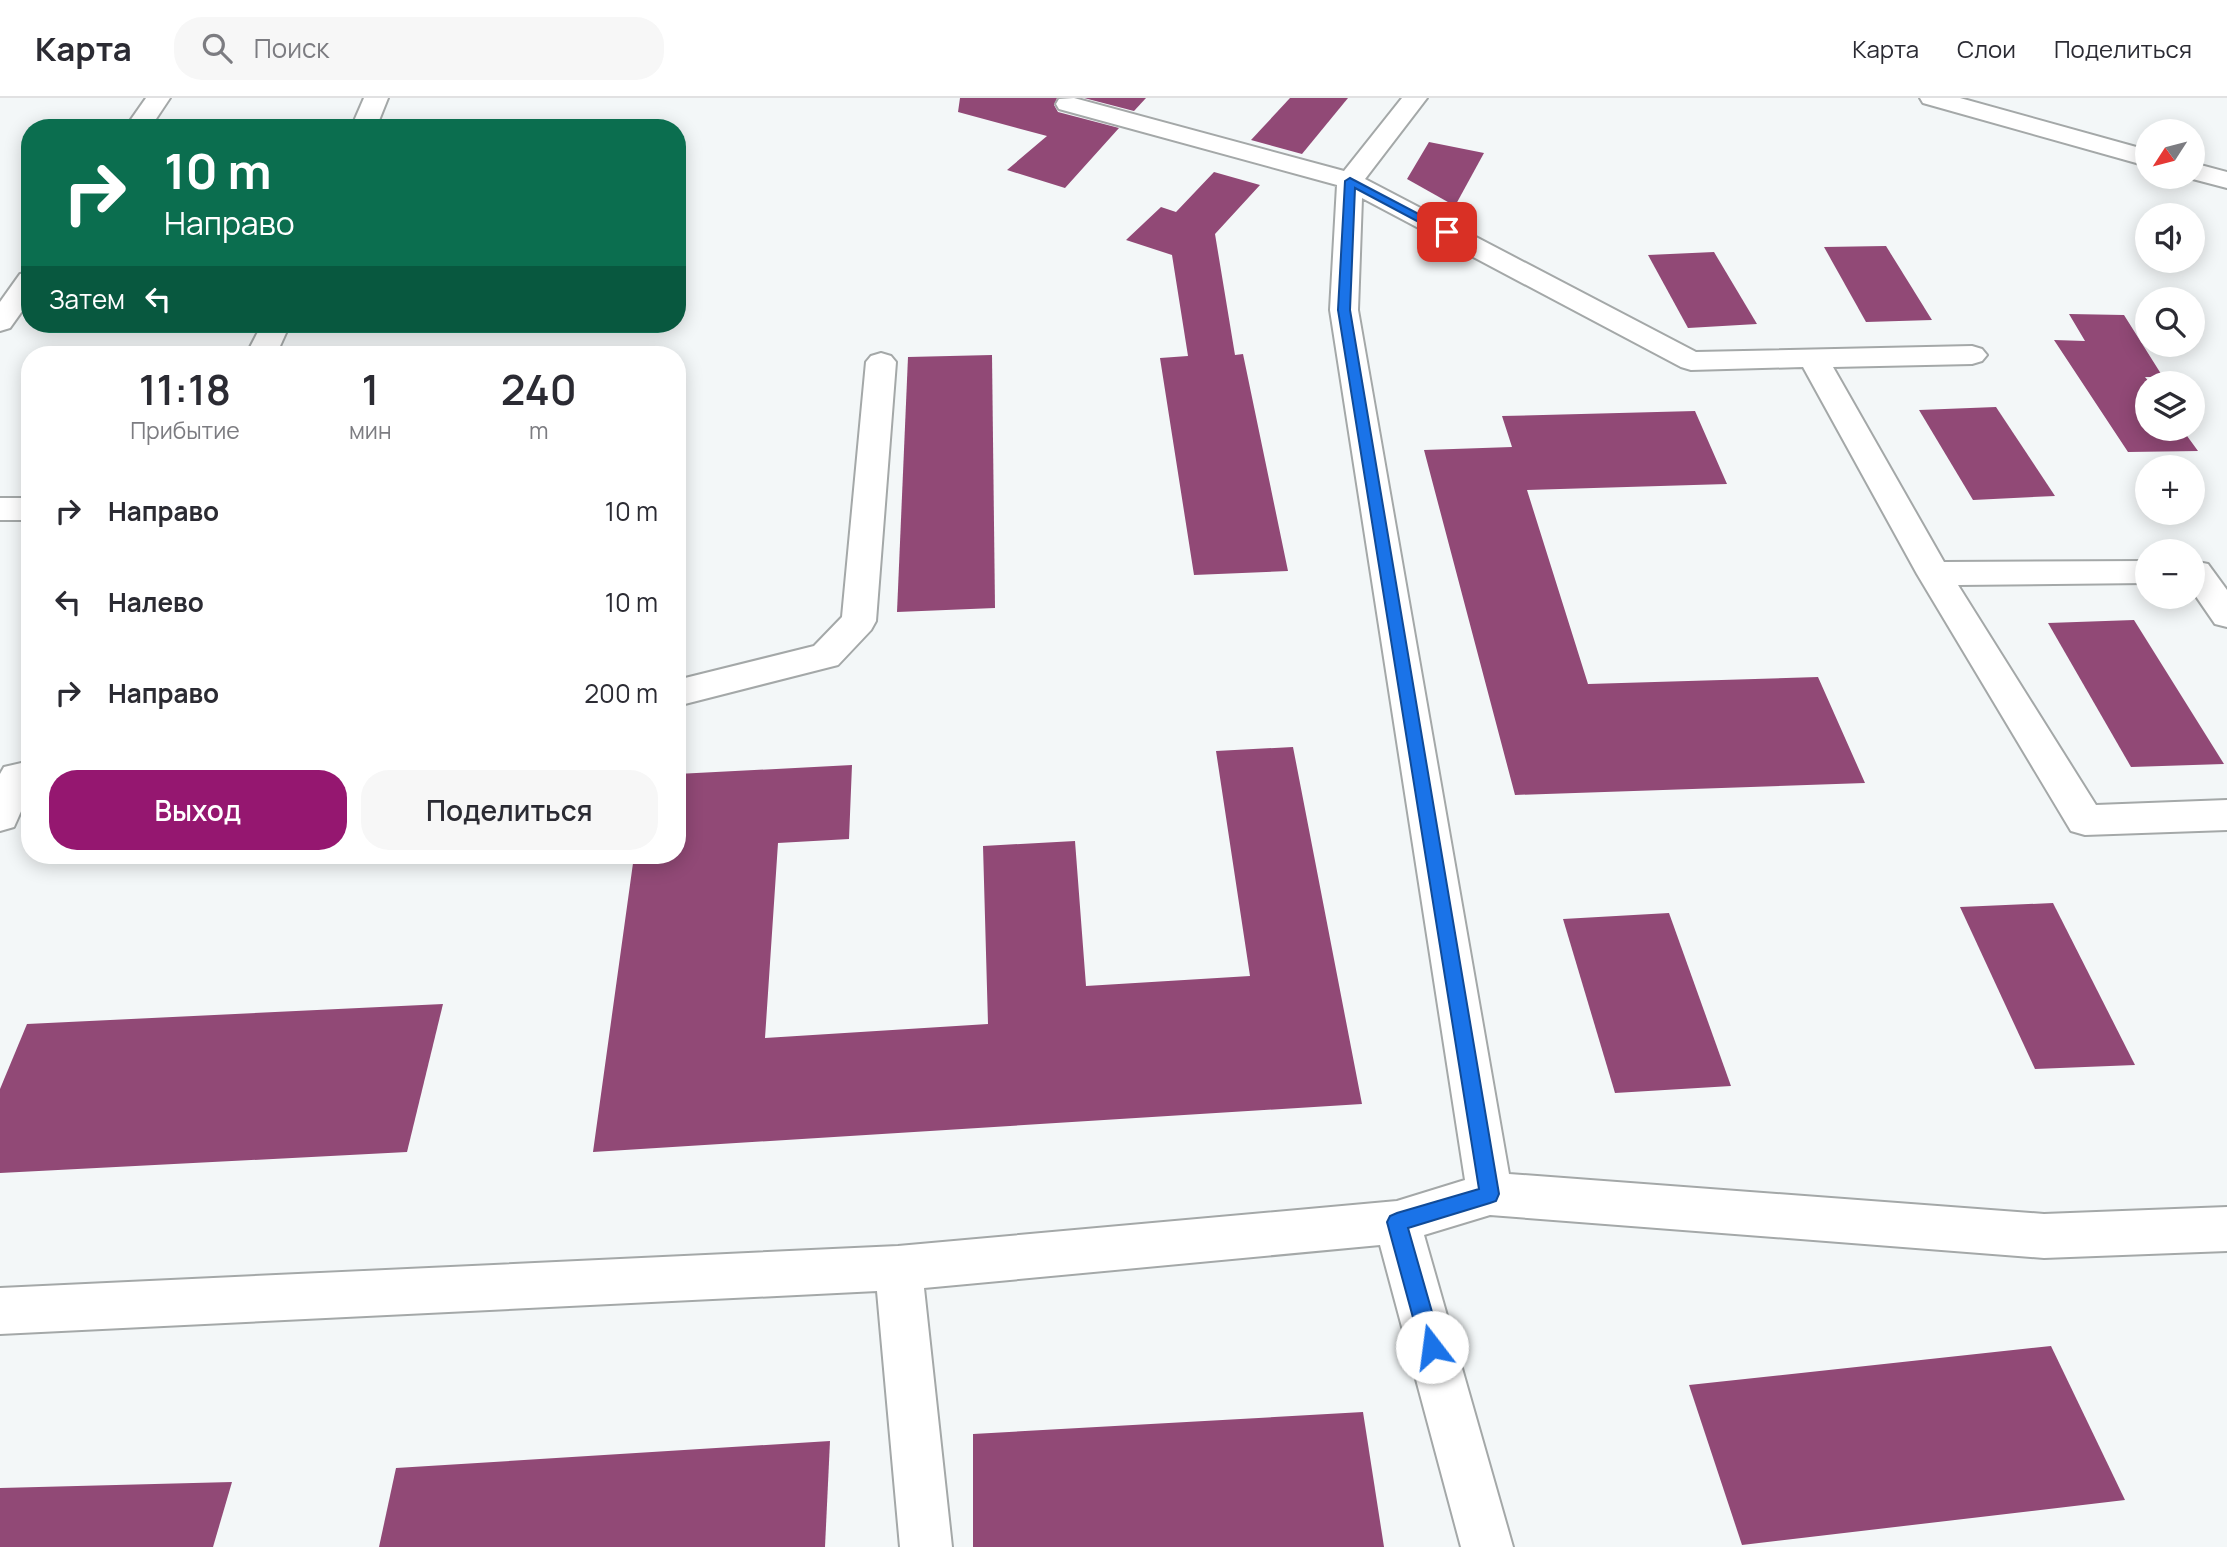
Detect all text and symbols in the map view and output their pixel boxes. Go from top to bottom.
search box [174,17,664,80]
text: Карта [35,26,132,71]
icon: search [198,29,236,67]
text: Поиск [254,30,329,66]
text: Карта [1852,32,1919,65]
text: Слои [1957,32,2016,65]
text: Поделиться [2054,32,2192,65]
north arrow [2135,119,2205,189]
map controls [2135,119,2205,609]
text: 10 m [164,137,272,204]
icon: right [49,147,140,238]
text: Направо [164,201,295,245]
pin [1417,202,1477,262]
button: sound [2135,203,2205,273]
icon: arrive [1428,213,1466,251]
icon: left [139,280,177,318]
text: Затем [49,281,125,317]
button: search [2135,287,2205,357]
text: 11:18 [139,360,231,418]
text: 1 [361,360,379,418]
text: 240 [501,360,577,418]
button: layers [2135,371,2205,441]
text: Прибытие [130,414,240,446]
text: мин [349,414,392,446]
text: m [529,414,549,446]
button: + [2135,455,2205,525]
icon: right [49,492,87,530]
text: Направо [108,493,219,529]
text: 10 m [605,493,658,529]
button: − [2135,539,2205,609]
icon: left [49,583,87,621]
text: Налево [108,584,204,620]
text: 10 m [605,584,658,620]
icon: right [49,674,87,712]
text: Направо [108,675,219,711]
text: 200 m [584,675,658,711]
button: Выход [49,770,347,850]
button: Поделиться [361,770,658,850]
position arrow [1395,1310,1469,1384]

